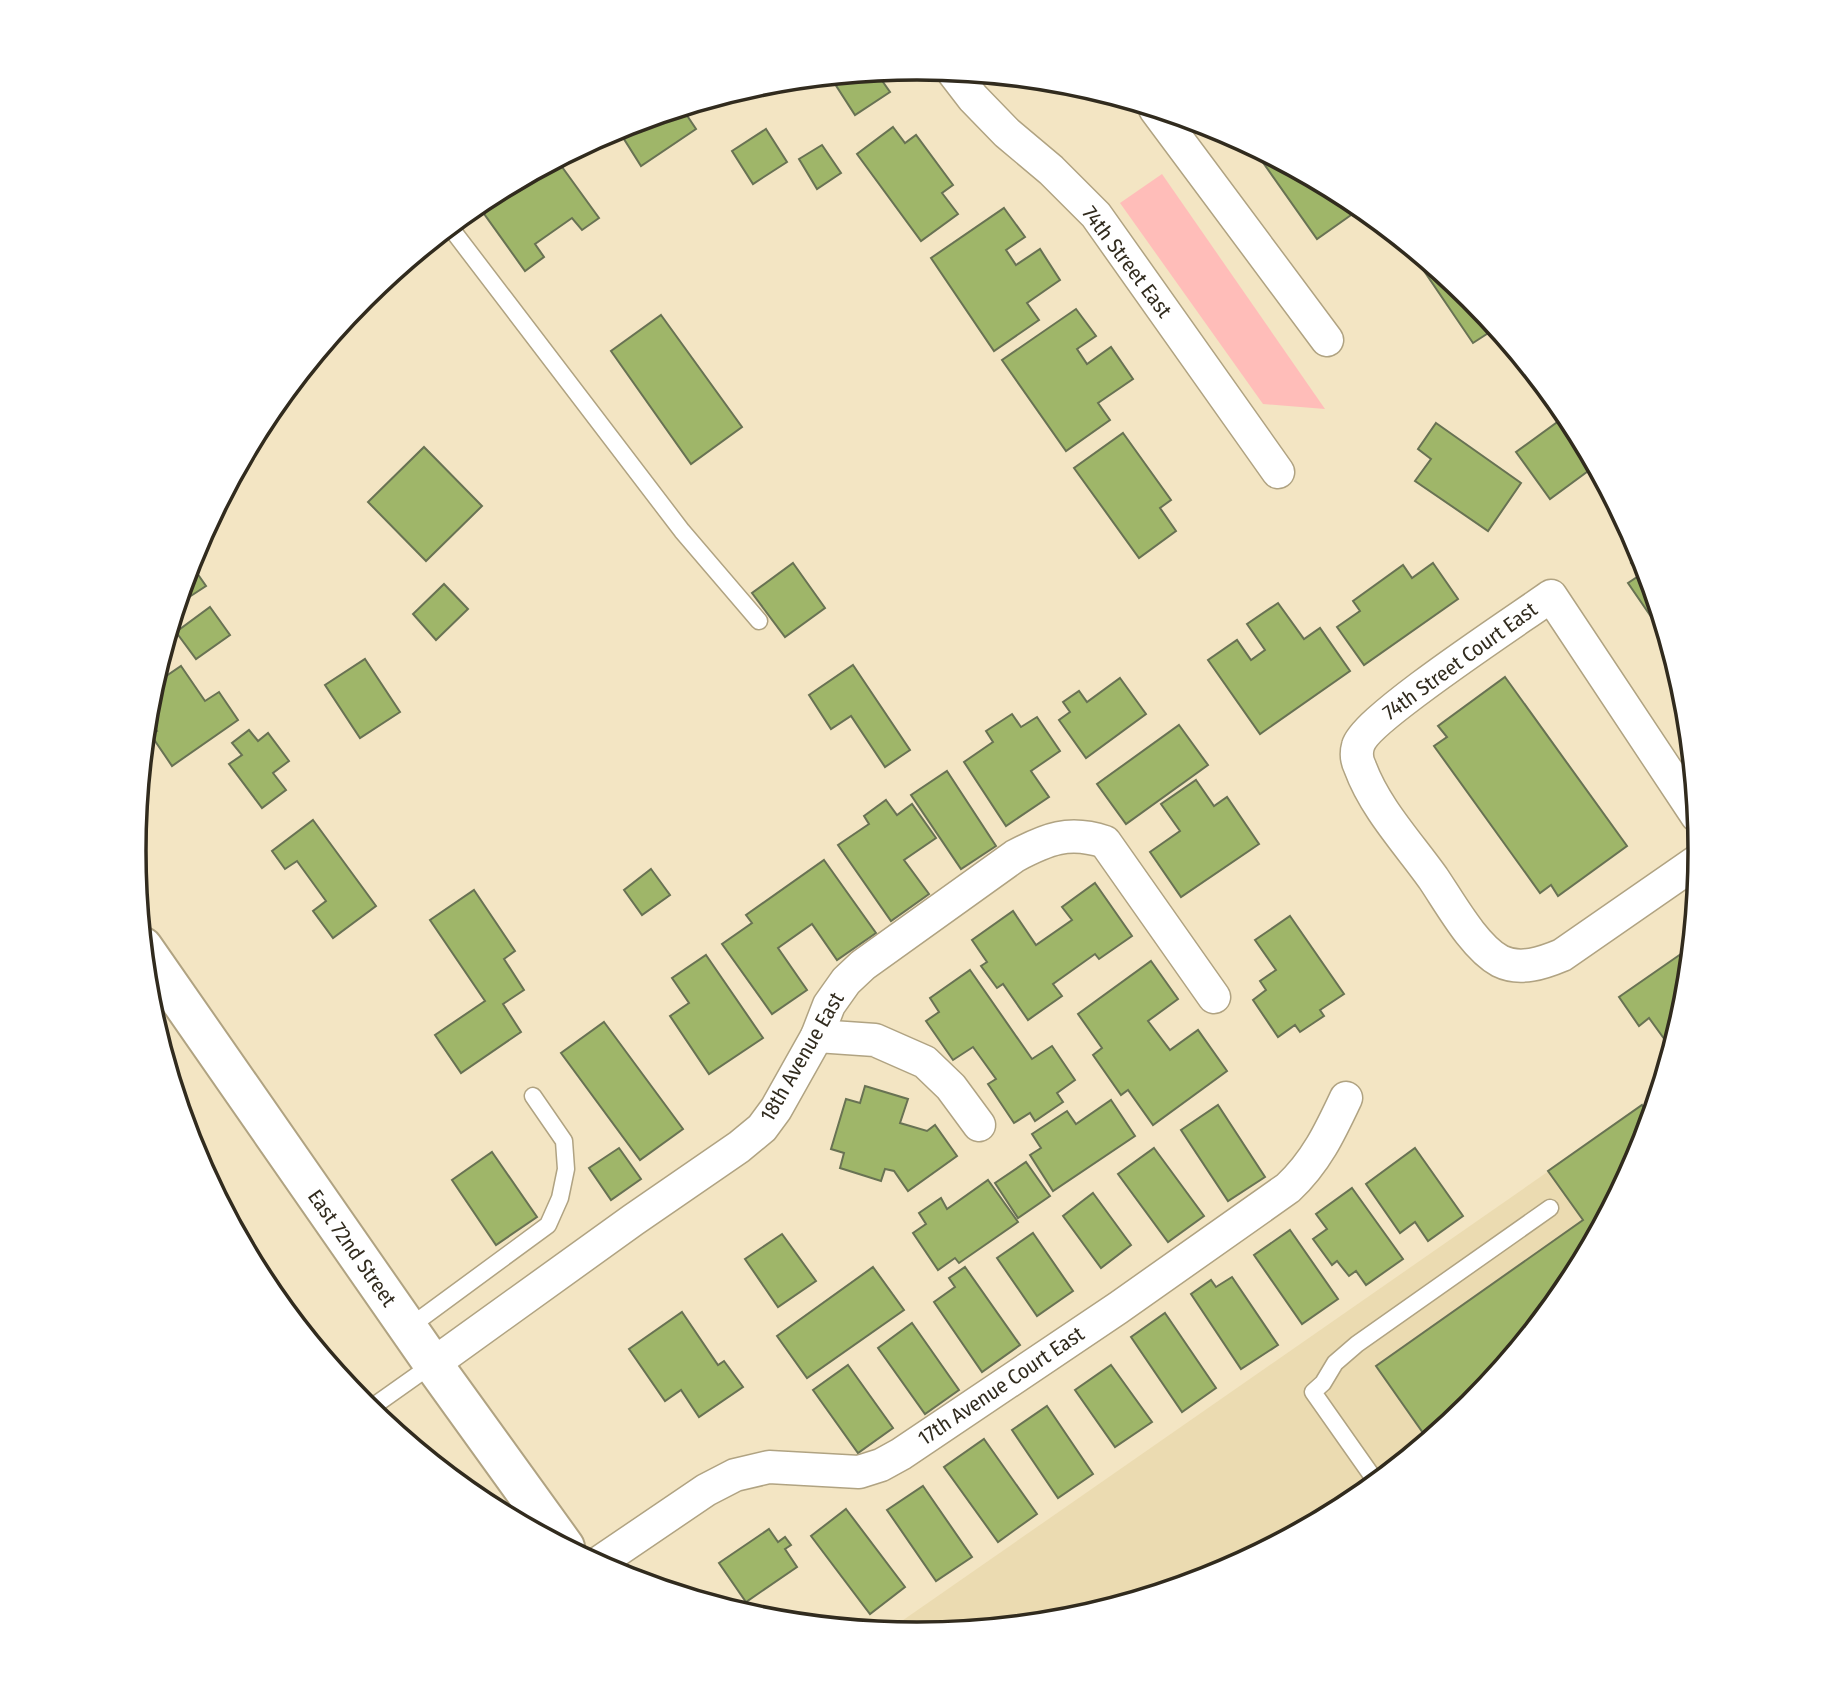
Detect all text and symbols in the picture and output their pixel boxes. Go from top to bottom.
street label: 74th Street East [1077,201,1177,323]
street label: 74th Street Court East [1378,596,1542,726]
street label: 18th Avenue East [754,988,850,1126]
street label: East 72nd Street [302,1184,402,1312]
street label: 17th Avenue Court East [913,1321,1089,1451]

